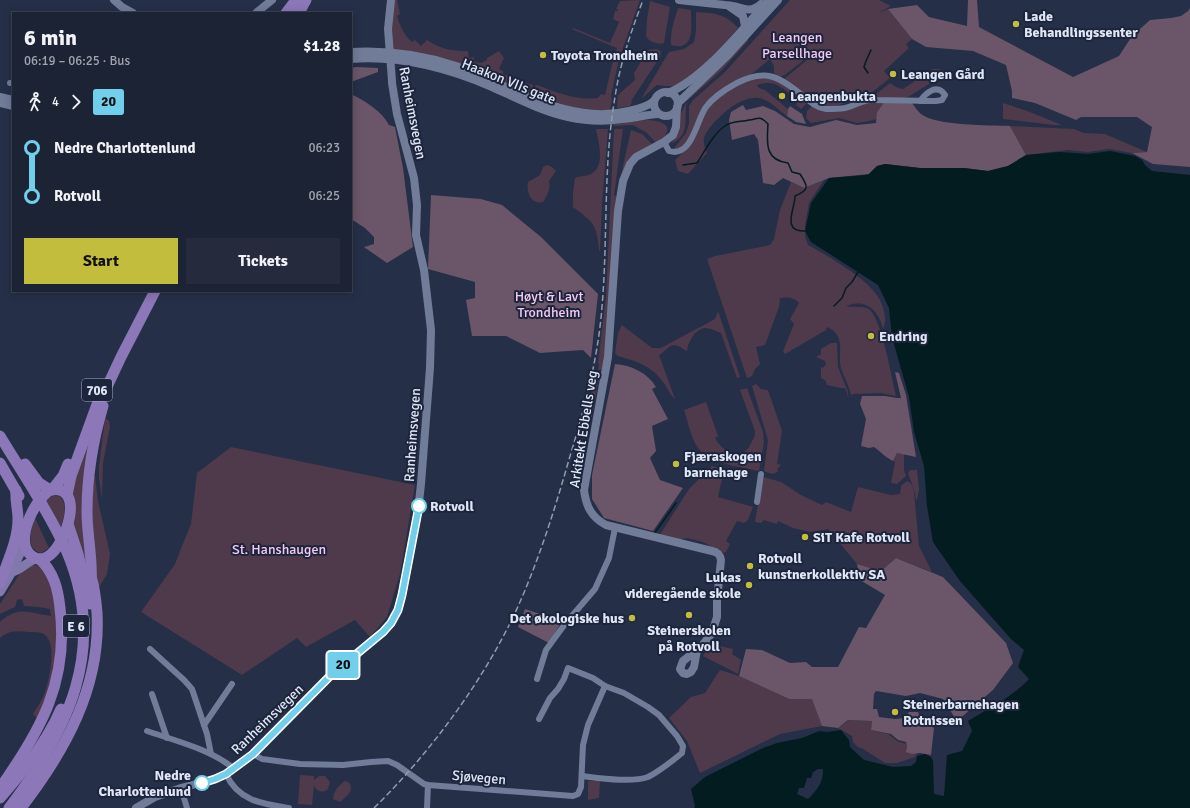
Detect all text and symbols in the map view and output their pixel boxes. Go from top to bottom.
place label: Lade Behandlingssenter [1024,8,1138,41]
marker: Lade Behandlingssenter [1011,19,1021,29]
text: 6 min [24,24,77,51]
park label: Leangen Parsellhage [762,29,832,62]
text: $1.28 [303,37,340,55]
place label: Toyota Trondheim [551,47,658,64]
marker: Toyota Trondheim [538,50,548,60]
text: 06:19 – 06:25 · Bus [24,53,130,69]
street label: Haakon VIIs gate [459,55,558,108]
street label: Ranheimsvegen [395,65,430,161]
place label: Leangen Gård [901,66,985,83]
marker: Leangen Gård [888,69,898,79]
place label: Leangenbukta [790,88,876,105]
icon: walk [24,91,46,113]
icon: forward [65,91,87,113]
marker: Leangenbukta [777,91,787,101]
text: 20 [101,93,116,110]
text: 4 [52,94,59,110]
text: Nedre Charlottenlund [54,139,196,157]
text: 06:23 [308,140,340,156]
text: Rotvoll [54,187,101,205]
text: 06:25 [308,188,340,204]
button: Start [24,238,178,284]
button: Tickets [186,238,340,284]
park label: Høyt & Lavt Trondheim [515,288,583,321]
place label: Endring [879,328,928,345]
marker: Endring [866,331,876,341]
street label: Arkitekt Ebbells veg [566,369,601,489]
road number: 706 [82,379,112,401]
street label: Ranheimsvegen [401,388,424,482]
place label: Fjæraskogen barnehage [684,448,762,481]
marker: Fjæraskogen barnehage [671,459,681,469]
marker: Rotvoll [411,498,427,514]
place label: Rotvoll [430,498,474,515]
place label: SiT Kafe Rotvoll [813,529,910,546]
marker: SiT Kafe Rotvoll [800,532,810,542]
park label: St. Hanshaugen [232,541,326,558]
place label: Rotvoll kunstnerkollektiv SA [758,550,885,583]
marker: Rotvoll kunstnerkollektiv SA [745,561,755,571]
place label: Lukas videregående skole [624,569,741,602]
marker: Lukas videregående skole [744,580,754,590]
place label: Det økologiske hus [510,610,624,627]
marker: Steinerskolen på Rotvoll [684,610,694,620]
marker: Det økologiske hus [627,613,637,623]
road number: E 6 [63,615,89,637]
place label: Steinerskolen på Rotvoll [647,622,731,655]
line badge: 20 [325,652,361,678]
text: 20 [335,656,351,673]
street label: Ranheimsvegen [228,681,307,758]
place label: Steinerbarnehagen Rotnissen [903,696,1019,729]
marker: Steinerbarnehagen Rotnissen [890,707,900,717]
place label: Nedre Charlottenlund [99,767,191,800]
street label: Sjøvegen [451,767,507,788]
marker: Nedre Charlottenlund [194,775,210,791]

